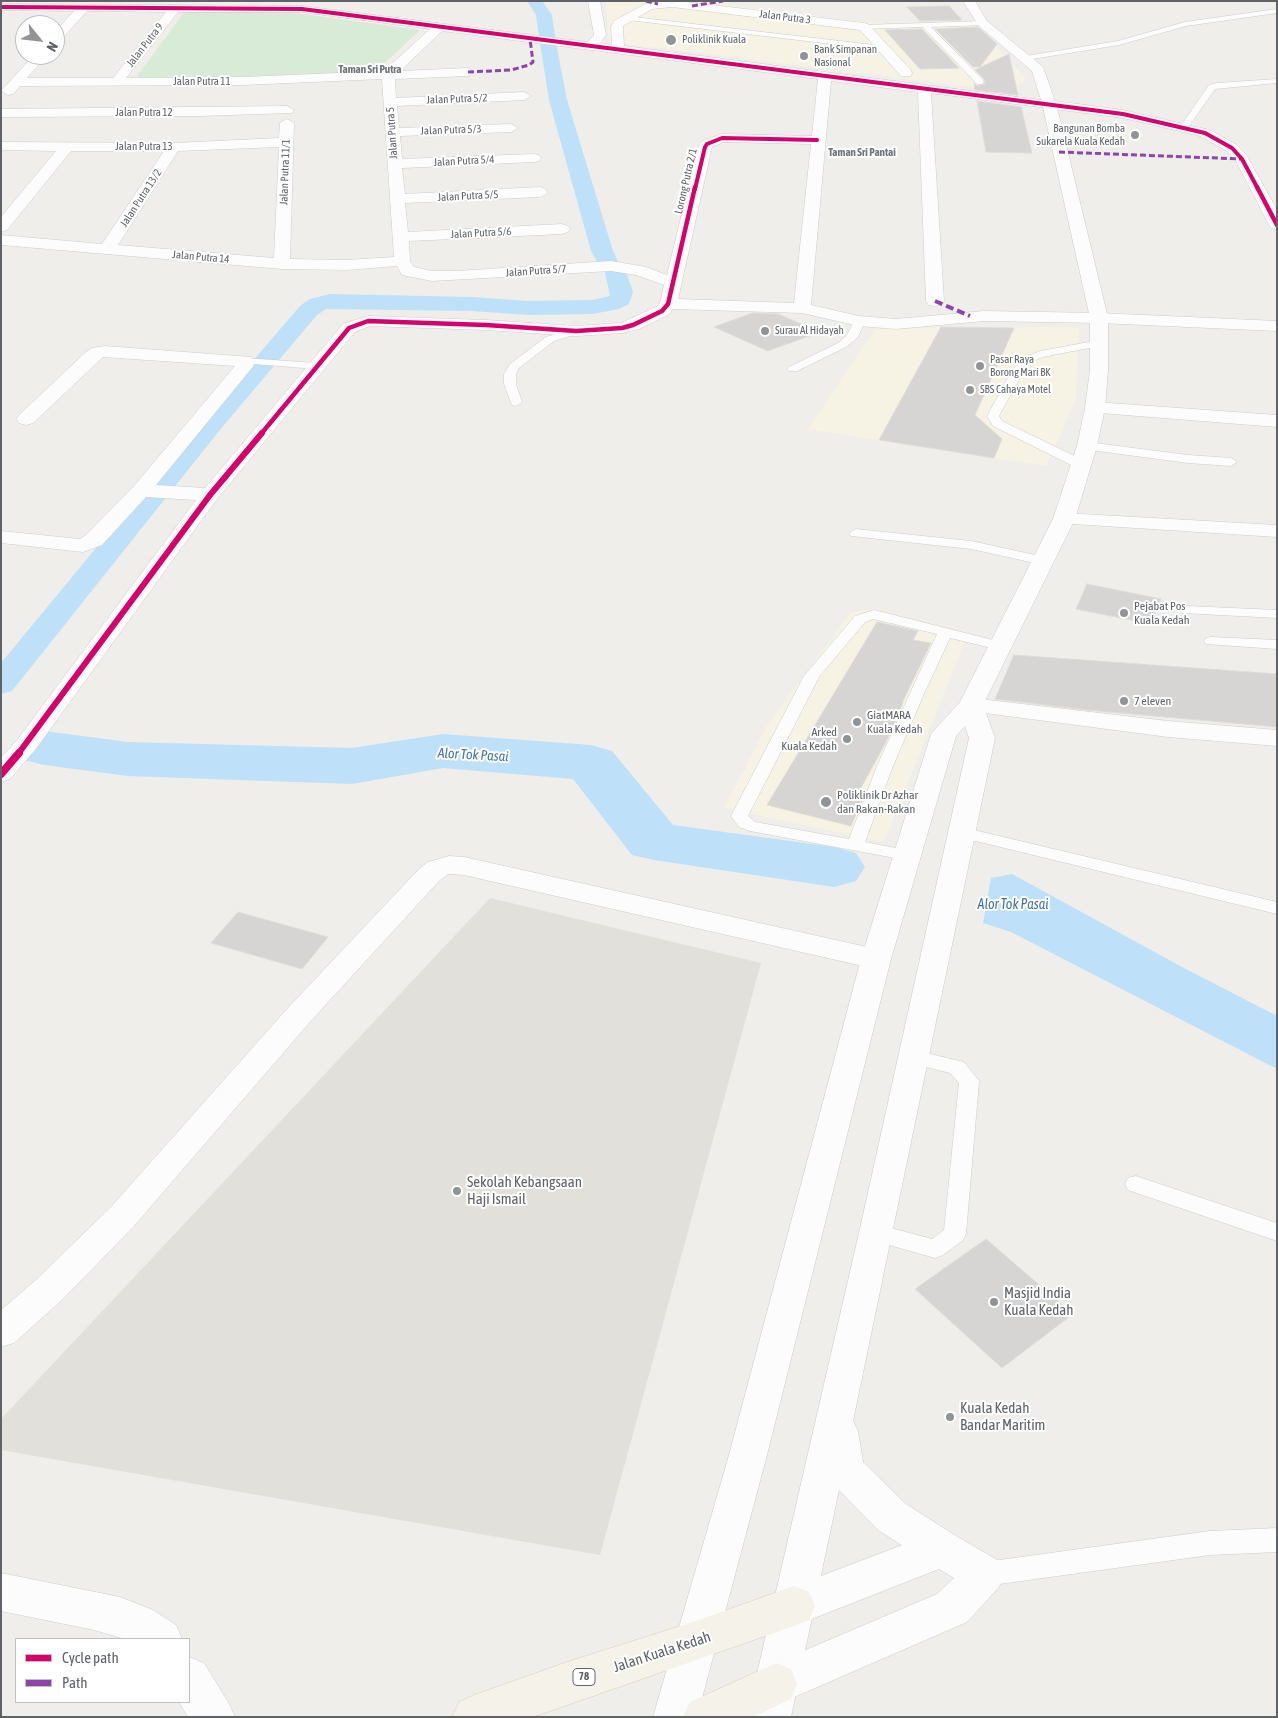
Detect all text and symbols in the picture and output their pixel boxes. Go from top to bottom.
street label: Jalan Putra 3 [758,7,812,27]
north arrow [15,15,65,65]
street label: Jalan Putra 9 [124,20,166,70]
marker: Poliklinik Kuala [664,33,678,47]
place label: Poliklinik Kuala [682,33,746,47]
text: N [43,39,61,54]
place label: Bank Simpanan Nasional [814,43,877,69]
marker: Bank Simpanan Nasional [798,50,810,62]
district label: Taman Sri Putra [339,63,401,77]
street label: Jalan Putra 11 [173,75,231,89]
street label: Jalan Putra 5/2 [426,91,488,107]
street label: Jalan Putra 12 [115,106,173,120]
street label: Jalan Putra 5 [384,107,400,159]
street label: Jalan Putra 5/3 [420,122,482,138]
place label: Bangunan Bomba Sukarela Kuala Kedah [1036,122,1125,148]
marker: Bangunan Bomba Sukarela Kuala Kedah [1129,129,1141,141]
street label: Jalan Putra 11/1 [277,139,293,205]
street label: Jalan Putra 13 [115,140,173,154]
district label: Taman Sri Pantai [828,146,896,160]
street label: Lorong Putra 2/1 [672,147,700,215]
street label: Jalan Putra 5/4 [433,153,495,169]
street label: Jalan Putra 13/2 [117,167,165,229]
street label: Jalan Putra 5/5 [437,188,499,204]
street label: Jalan Putra 5/6 [450,225,512,241]
street label: Jalan Putra 14 [172,248,230,266]
street label: Jalan Putra 5/7 [505,262,567,280]
place label: Surau Al Hidayah [775,324,844,338]
marker: Surau Al Hidayah [759,325,771,337]
place label: Pasar Raya Borong Mari BK [990,353,1051,379]
marker: Pasar Raya Borong Mari BK [974,360,986,372]
place label: SBS Cahaya Motel [980,383,1051,397]
marker: SBS Cahaya Motel [964,384,976,396]
place label: Pejabat Pos Kuala Kedah [1134,599,1190,627]
marker: Pejabat Pos Kuala Kedah [1118,607,1130,619]
place label: 7 eleven [1134,694,1171,708]
marker: 7 eleven [1118,695,1130,707]
place label: GiatMARA Kuala Kedah [867,708,923,736]
marker: GiatMARA Kuala Kedah [851,716,863,728]
place label: Arked Kuala Kedah [781,725,837,753]
marker: Arked Kuala Kedah [841,733,853,745]
water label: Alor Tok Pasai [437,745,509,765]
place label: Poliklinik Dr Azhar dan Rakan-Rakan [837,788,918,816]
marker: Poliklinik Dr Azhar dan Rakan-Rakan [819,795,833,809]
water label: Alor Tok Pasai [978,897,1048,913]
place label: Sekolah Kebangsaan Haji Ismail [467,1173,582,1208]
marker: Sekolah Kebangsaan Haji Ismail [451,1185,463,1197]
place label: Masjid India Kuala Kedah [1004,1284,1074,1319]
marker: Masjid India Kuala Kedah [988,1296,1000,1308]
place label: Kuala Kedah Bandar Maritim [960,1399,1045,1434]
marker: Kuala Kedah Bandar Maritim [944,1411,956,1423]
street label: Jalan Kuala Kedah [611,1628,713,1676]
legend [15,1638,190,1703]
text: Cycle path [62,1649,119,1666]
road number: 78 [573,1668,595,1685]
text: Path [62,1674,88,1691]

